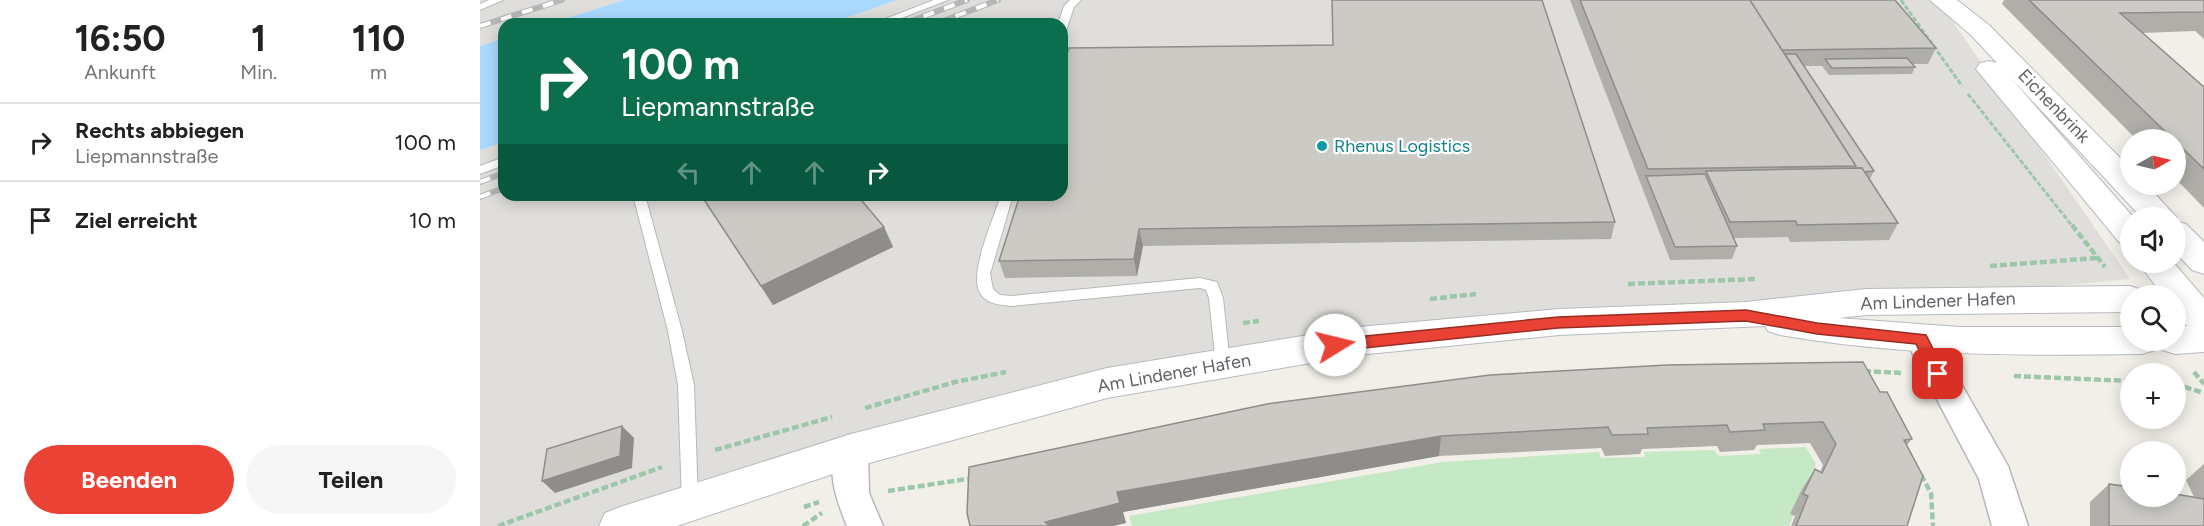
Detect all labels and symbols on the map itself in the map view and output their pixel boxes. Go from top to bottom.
street label: Eichenbrink [2013,65,2095,148]
north arrow [2120,129,2186,195]
place label: Rhenus Logistics [1334,135,1470,157]
marker: Rhenus Logistics [1315,139,1329,153]
street label: Am Lindener Hafen [1860,287,2016,315]
position arrow [1303,313,1367,377]
pin [1912,348,1963,399]
street label: Am Lindener Hafen [1096,349,1252,397]

